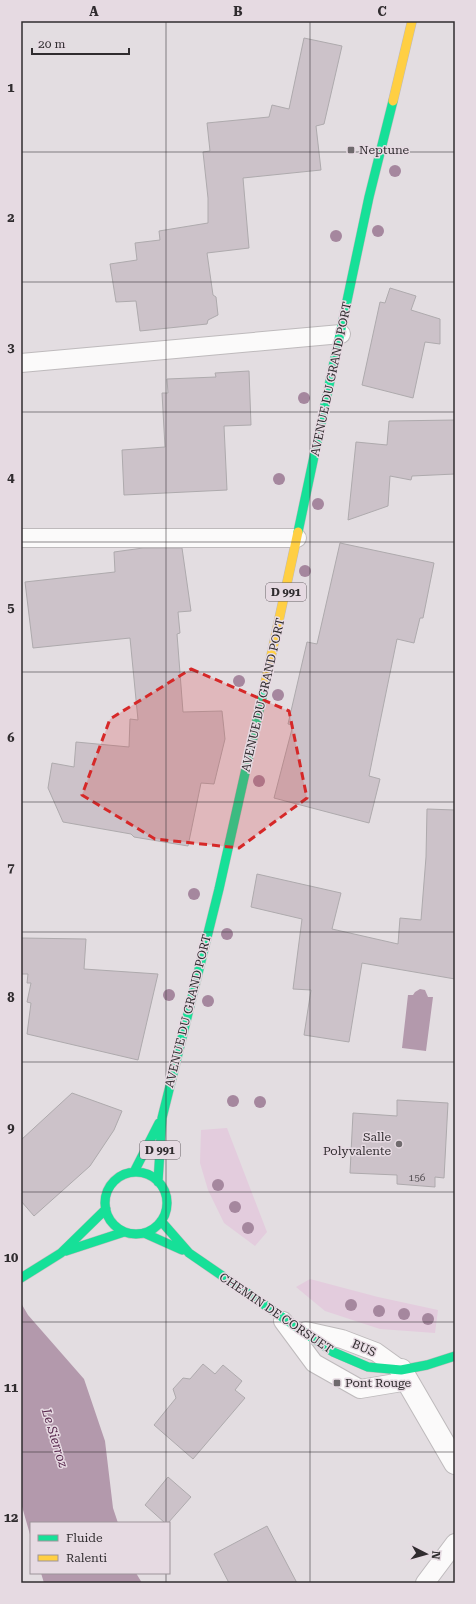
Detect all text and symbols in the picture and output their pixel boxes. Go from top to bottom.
text: A [89,4,99,19]
text: B [233,4,243,19]
text: C [377,4,387,19]
scale bar [32,30,129,56]
text: 20 m [38,37,65,51]
text: 1 [7,80,15,95]
place label: Neptune [359,143,410,157]
marker: Neptune [346,145,356,155]
text: 2 [7,210,15,225]
street label: AVENUE DU GRAND PORT [308,301,354,457]
text: 3 [7,340,15,355]
text: 4 [7,470,15,485]
road number: D 991 [266,583,306,601]
text: 5 [7,600,15,615]
street label: AVENUE DU GRAND PORT [238,617,288,773]
text: 6 [7,730,15,745]
text: 7 [7,860,15,875]
street label: AVENUE DU GRAND PORT [162,933,214,1089]
text: 8 [7,990,15,1005]
text: 9 [7,1120,15,1135]
place label: Salle Polyvalente [323,1130,391,1158]
marker: Salle Polyvalente [394,1139,404,1149]
road number: D 991 [140,1141,180,1159]
house number: 156 [409,1172,426,1183]
text: 10 [4,1250,18,1265]
street label: CHEMIN DE CORSUET [217,1270,335,1356]
street label: BUS [350,1337,378,1359]
place label: Pont Rouge [345,1376,412,1390]
marker: Pont Rouge [332,1378,342,1388]
text: 11 [4,1380,18,1395]
water label: Le Sierroz [39,1406,71,1470]
text: 12 [4,1510,18,1525]
legend [30,1522,170,1574]
text: Fluide [66,1531,103,1545]
north arrow [406,1534,446,1574]
text: N [428,1550,442,1560]
text: Ralenti [66,1551,107,1565]

